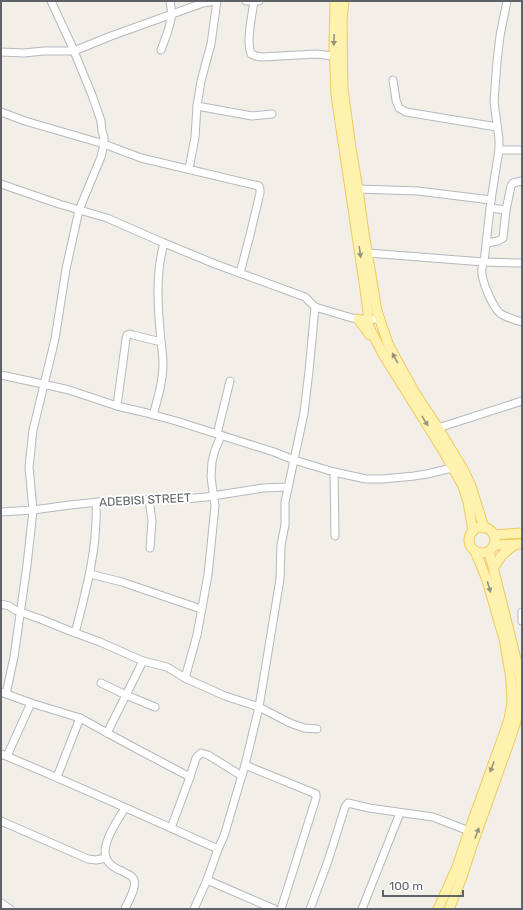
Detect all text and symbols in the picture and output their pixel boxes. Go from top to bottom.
one-way arrow [331,34,337,47]
one-way arrow [357,246,363,258]
one-way arrow [392,352,398,363]
one-way arrow [421,416,429,427]
street label: ADEBISI STREET [99,491,191,509]
one-way arrow [486,581,492,593]
one-way arrow [489,762,495,774]
one-way arrow [474,826,480,838]
scale bar [383,872,463,898]
text: 100 m [389,879,423,893]

